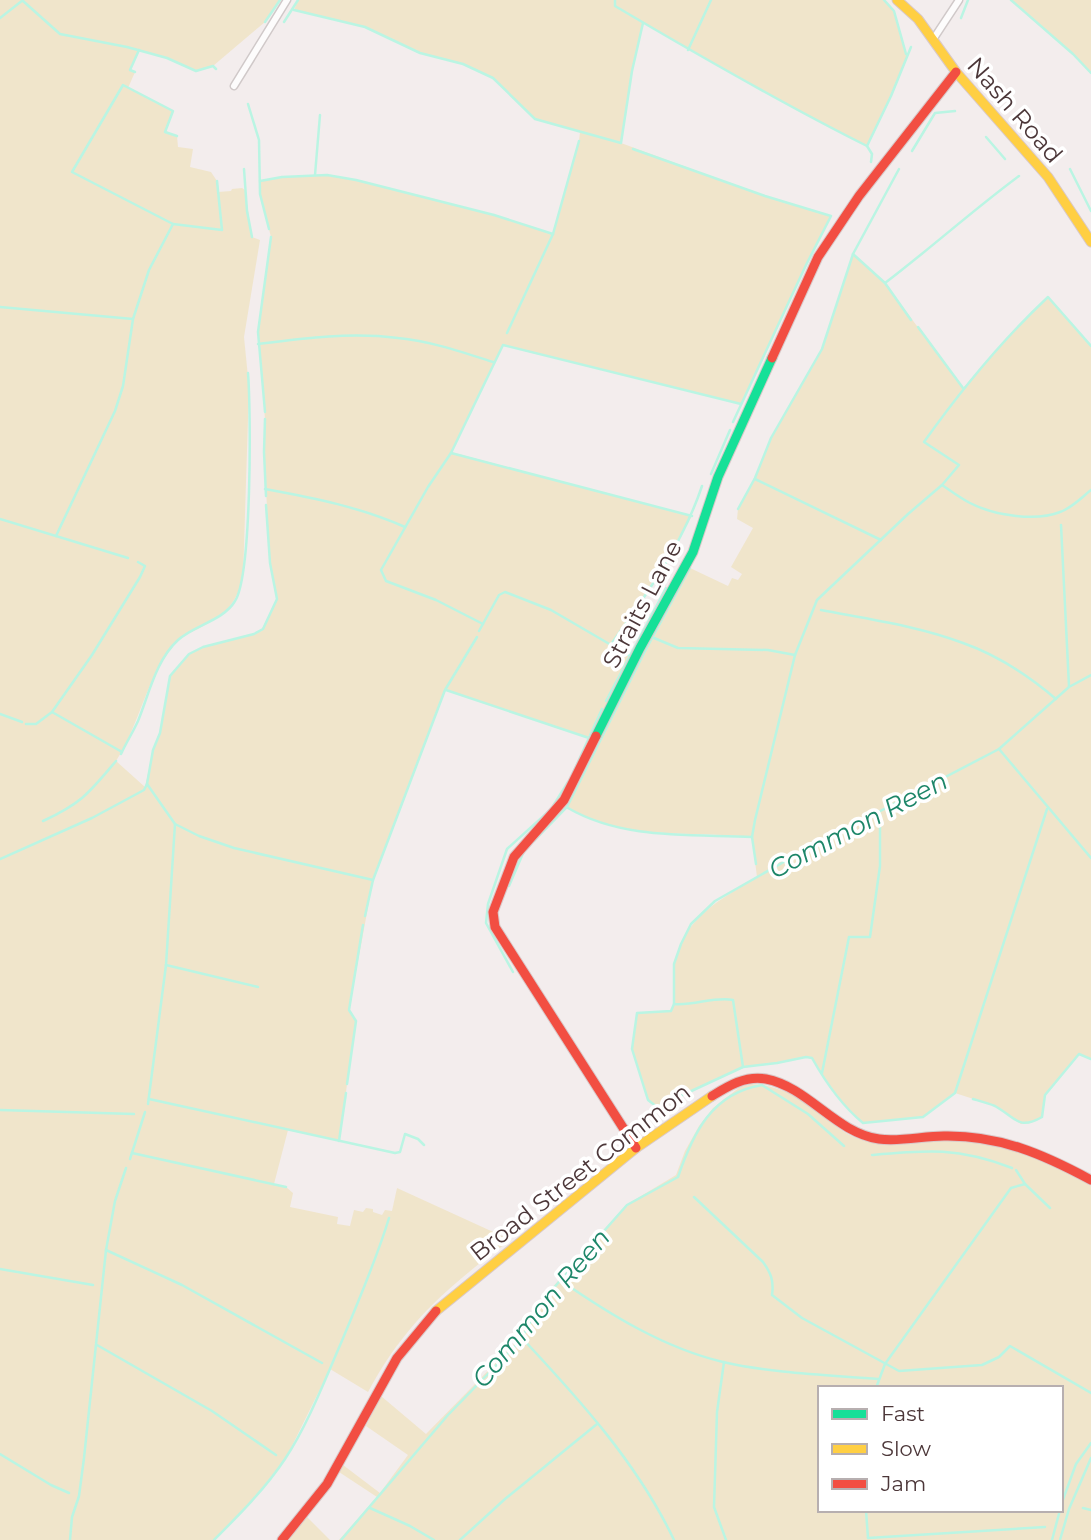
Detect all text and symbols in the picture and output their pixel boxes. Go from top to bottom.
street label: Nash Road [961,51,1069,169]
street label: Straits Lane [596,535,688,673]
water label: Common Reen [763,764,953,886]
street label: Broad Street Common [464,1077,696,1267]
water label: Common Reen [465,1222,617,1394]
legend [818,1386,1063,1512]
text: Fast [881,1401,925,1426]
text: Slow [881,1436,931,1461]
text: Jam [880,1471,926,1496]

